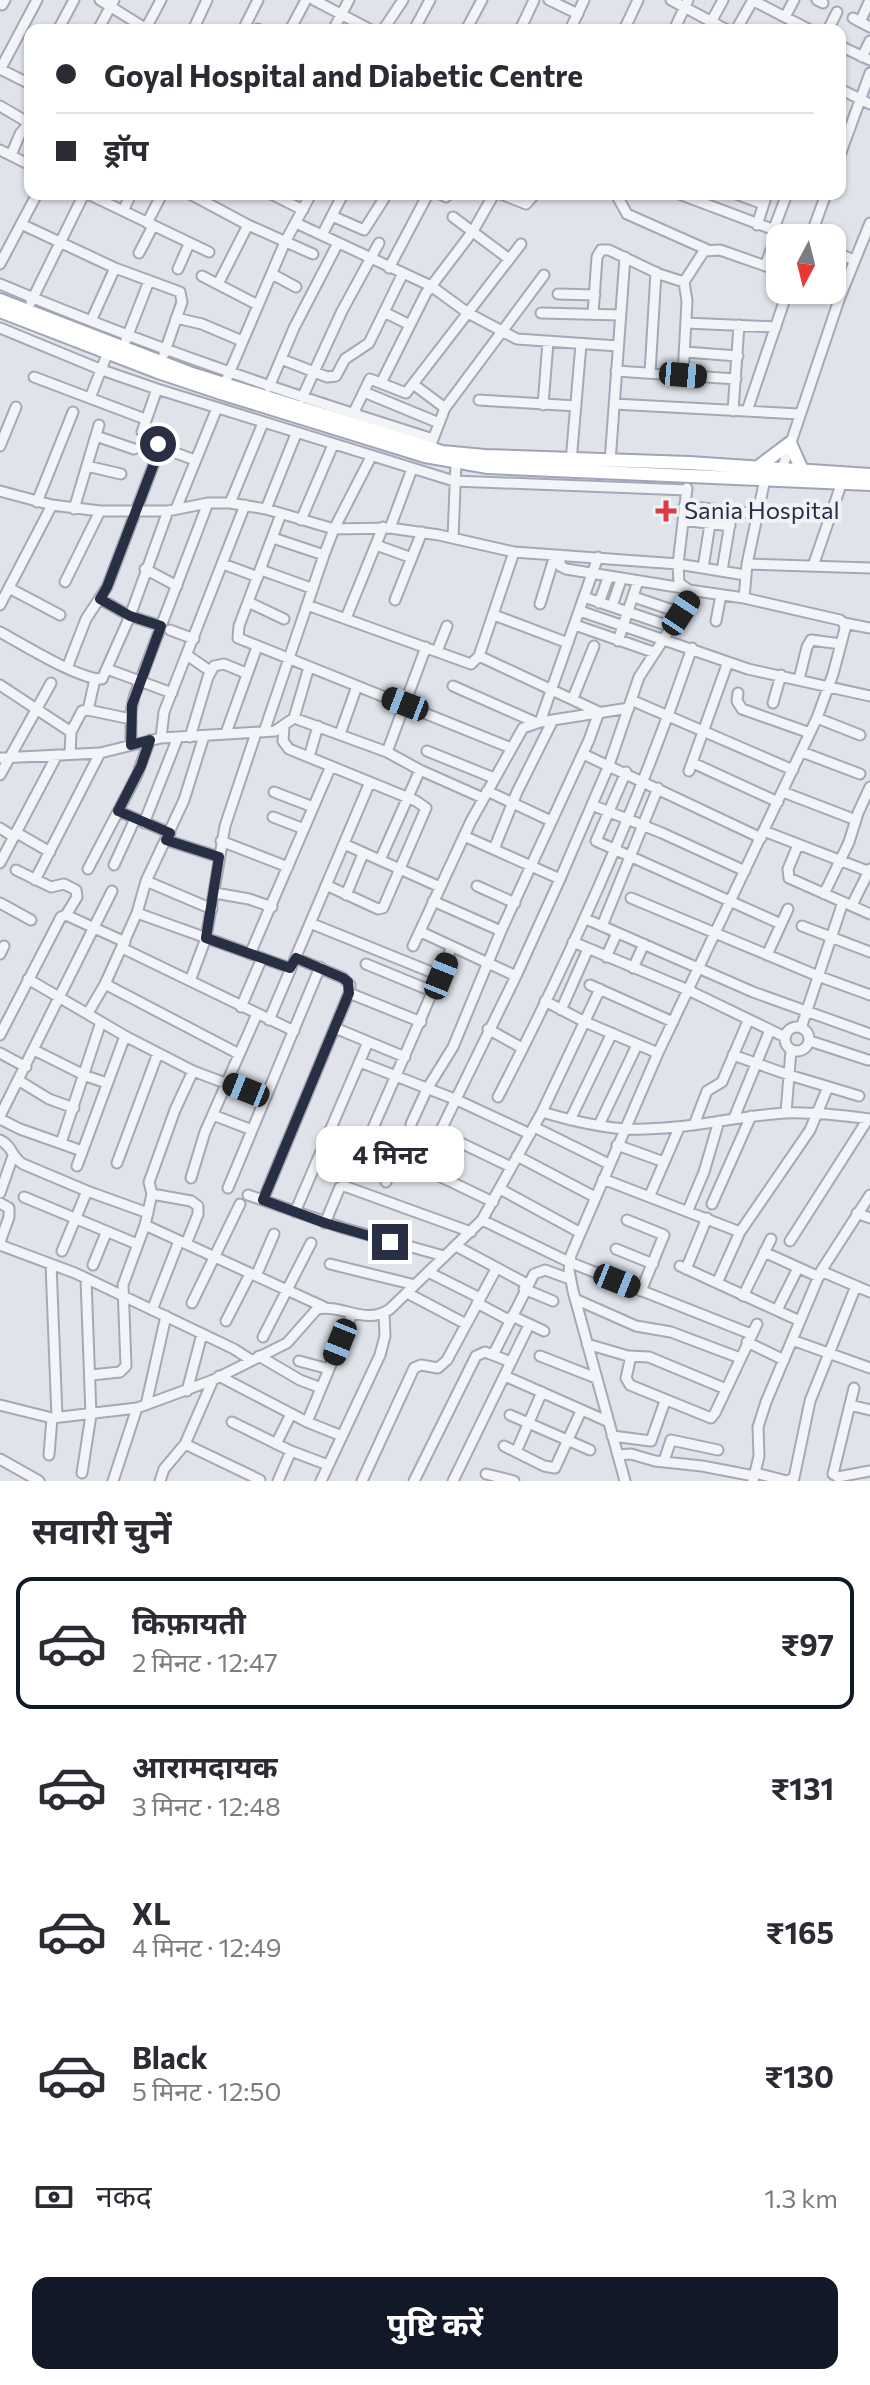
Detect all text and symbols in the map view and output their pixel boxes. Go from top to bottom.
text: Goyal Hospital and Diabetic Centre [104,56,583,93]
text: ड्रॉप [104,130,148,167]
north arrow [766,224,846,304]
map controls [766,224,846,304]
car [658,361,708,389]
route start [140,426,176,462]
place label: Sania Hospital [684,495,840,524]
marker: Sania Hospital [655,500,677,522]
car [658,586,704,640]
car [378,684,432,724]
car [421,949,461,1003]
car [219,1070,273,1110]
callout: 4 मिनट [316,1126,464,1182]
text: 4 मिनट [352,1138,428,1169]
route end [372,1224,408,1260]
car [590,1261,644,1301]
car [320,1315,360,1369]
text: सवारी चुनें [32,1507,171,1551]
text: किफ़ायती [132,1603,246,1640]
icon: car [36,1607,108,1679]
text: ₹97 [781,1625,834,1662]
text: 2 मिनट · 12:47 [132,1646,278,1677]
text: आरामदायक [132,1747,278,1784]
icon: car [36,1751,108,1823]
text: ₹131 [771,1769,834,1806]
text: 3 मिनट · 12:48 [132,1790,281,1821]
text: XL [132,1894,171,1931]
icon: car [36,1895,108,1967]
text: ₹165 [766,1913,834,1950]
text: 4 मिनट · 12:49 [132,1931,282,1962]
text: Black [132,2038,208,2075]
icon: car [36,2039,108,2111]
text: ₹130 [764,2057,834,2094]
text: 5 मिनट · 12:50 [132,2075,281,2106]
icon: cash [32,2175,76,2219]
text: नकद [96,2176,152,2213]
text: 1.3 km [764,2182,838,2213]
button: पुष्टि करें [32,2277,838,2369]

